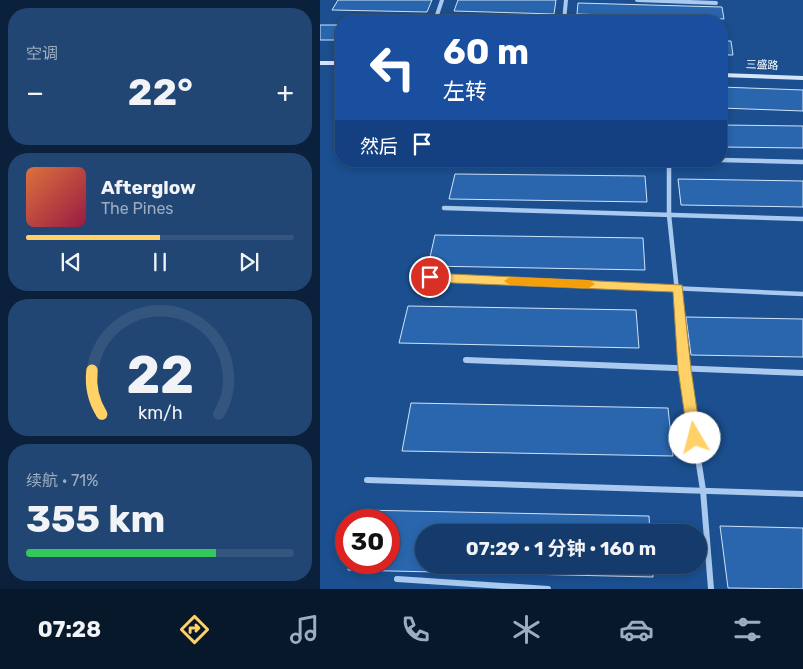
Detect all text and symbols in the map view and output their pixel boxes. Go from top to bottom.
text: 60 m [443,31,529,73]
icon: left [360,35,425,100]
text: 空调 [26,44,58,63]
street label: 三盛路 [745,58,779,72]
text: 22° [128,69,193,115]
text: − [26,76,44,109]
text: + [277,76,294,109]
text: 左转 [443,78,487,105]
icon: arrive [408,130,436,158]
text: 然后 [360,135,398,158]
text: Afterglow [101,176,196,199]
text: The Pines [101,199,174,218]
icon: previous [57,248,85,276]
icon: pause [146,248,174,276]
icon: next [235,248,263,276]
pin [409,256,451,298]
icon: arrive [416,263,444,291]
text: 22 [126,344,194,406]
text: km/h [138,402,182,423]
position arrow [668,411,720,463]
text: 续航 · 71% [26,471,98,490]
text: 355 km [26,496,165,542]
speed limit sign: 30 [335,509,400,574]
text: 07:29 · 1 分钟 · 160 m [466,537,656,560]
icon: directions [177,612,212,647]
icon: music [287,612,322,647]
icon: phone [398,612,433,647]
icon: climate [509,612,544,647]
icon: car [619,612,654,647]
icon: filters [730,612,765,647]
text: 07:28 [38,616,101,643]

